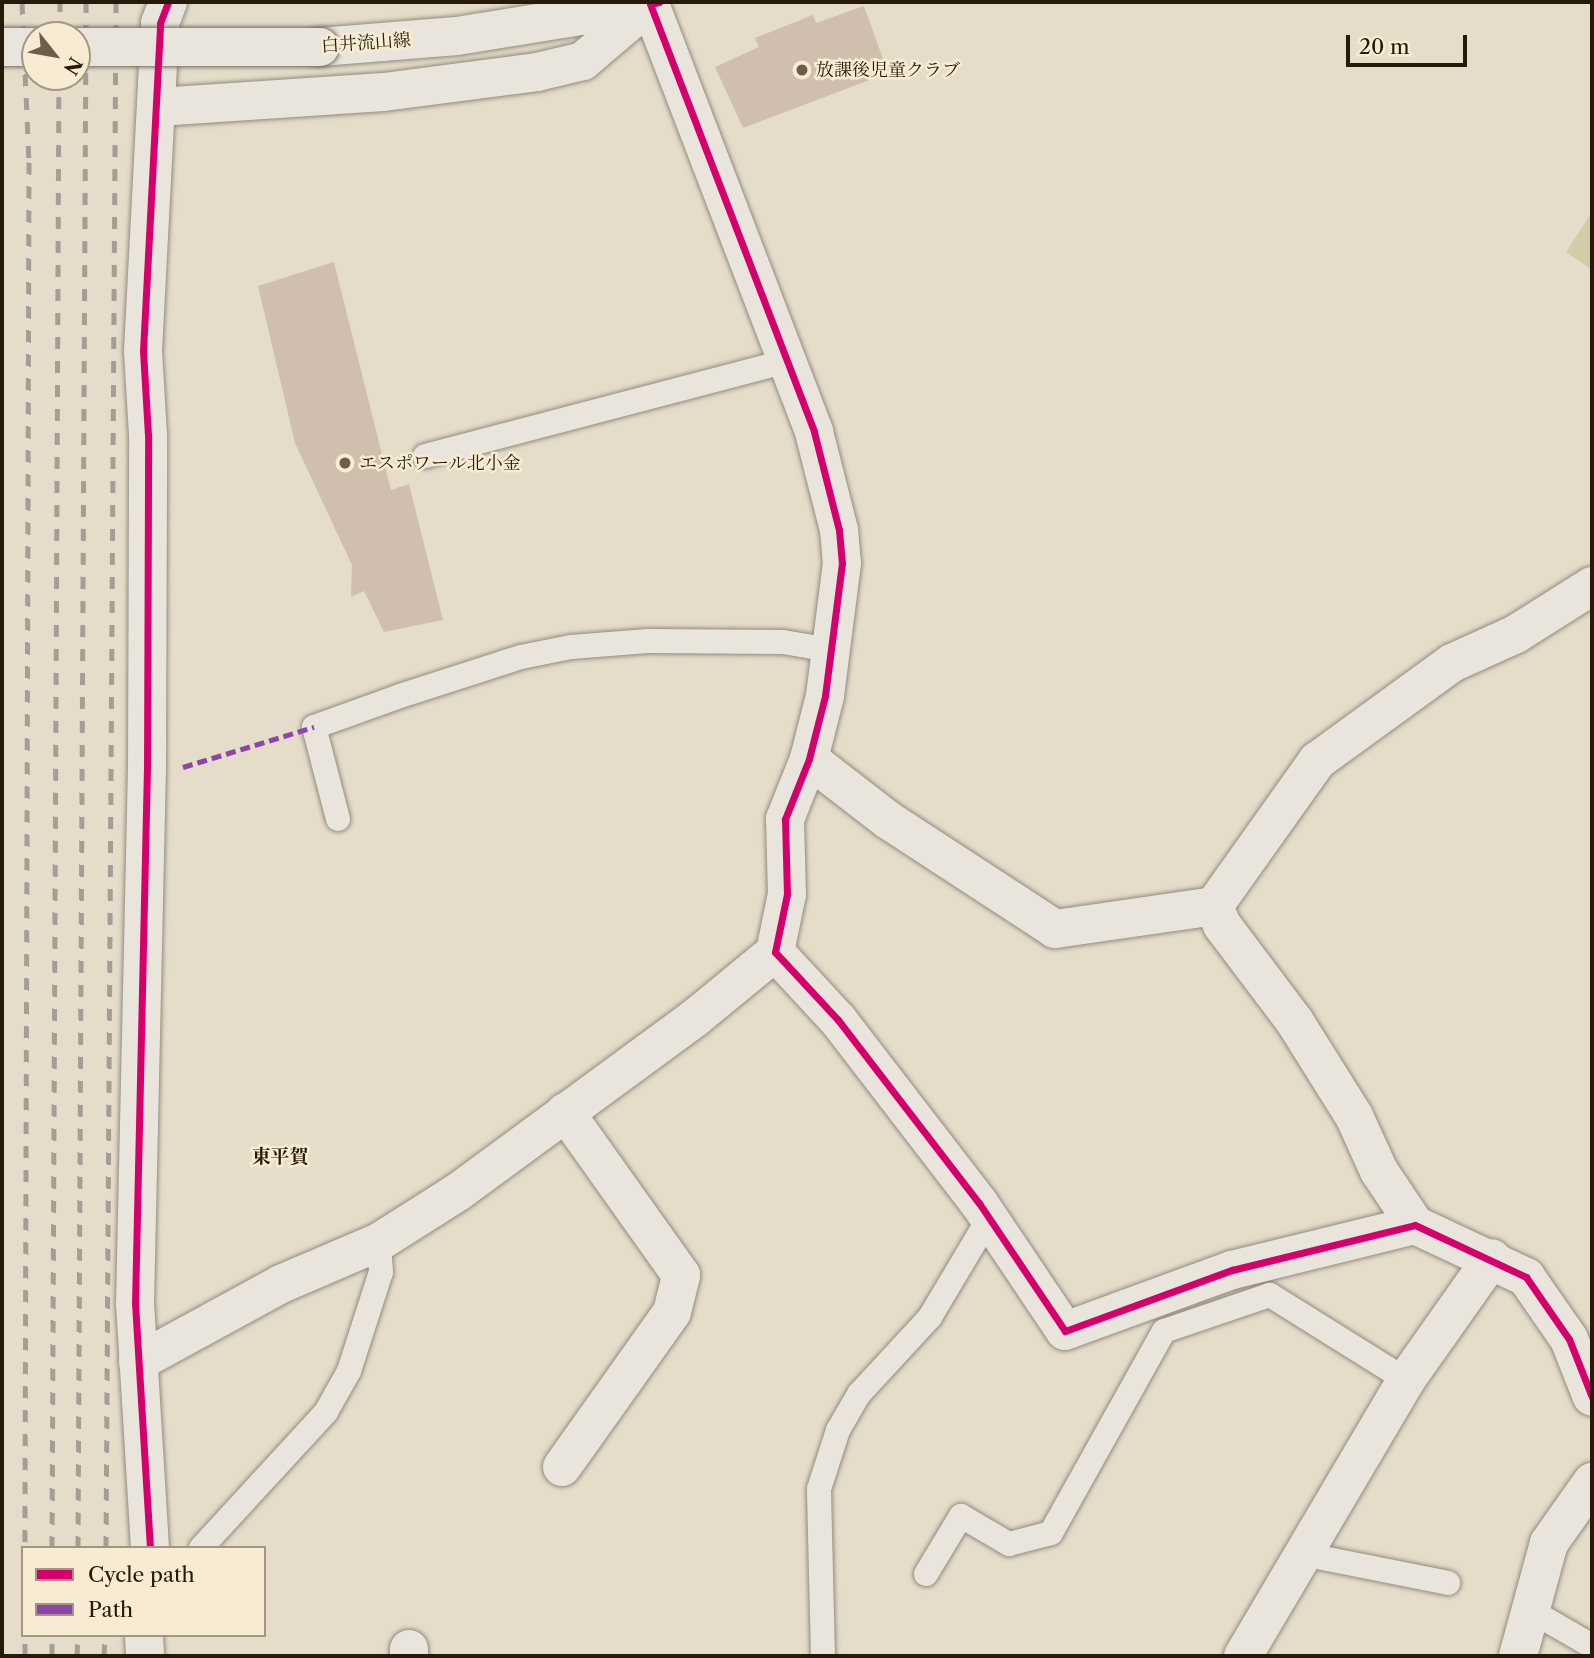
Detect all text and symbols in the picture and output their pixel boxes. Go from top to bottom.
north arrow [21,21,91,91]
scale bar [1349,21,1470,65]
street label: 白井流山線 [320,29,412,57]
text: 20 m [1359,34,1410,59]
text: N [59,53,87,79]
place label: 放課後児童クラブ [816,59,960,81]
marker: 放課後児童クラブ [794,62,810,78]
place label: エスポワール北小金 [359,452,521,474]
marker: エスポワール北小金 [337,455,353,471]
district label: 東平賀 [252,1146,308,1168]
legend [21,1546,266,1637]
text: Cycle path [88,1562,195,1587]
text: Path [88,1597,133,1622]

